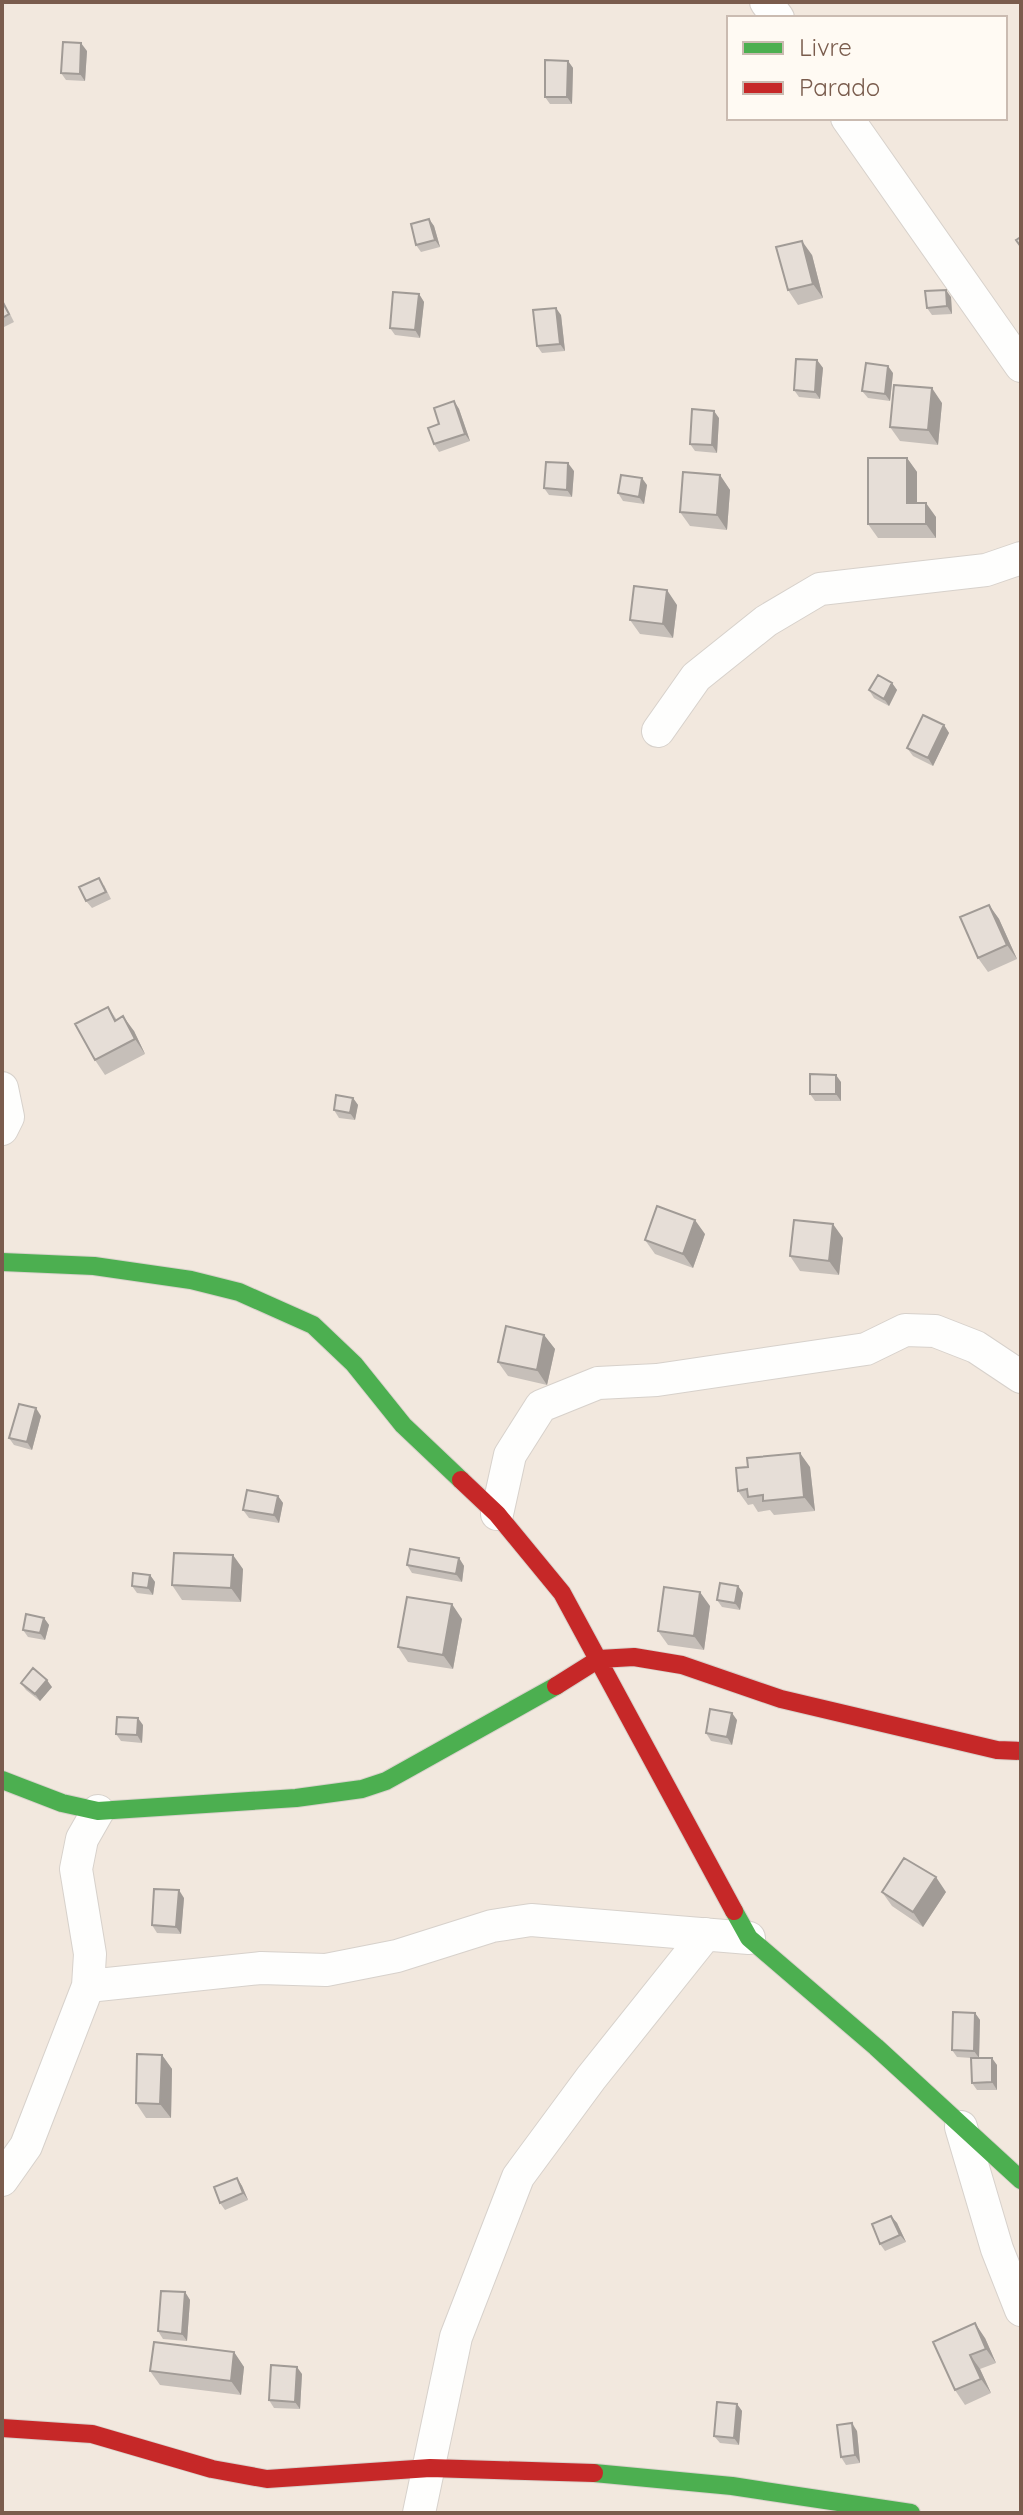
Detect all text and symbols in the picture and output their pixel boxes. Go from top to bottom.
legend [727,16,1007,120]
text: Livre [799,32,852,62]
text: Parado [799,72,880,102]

